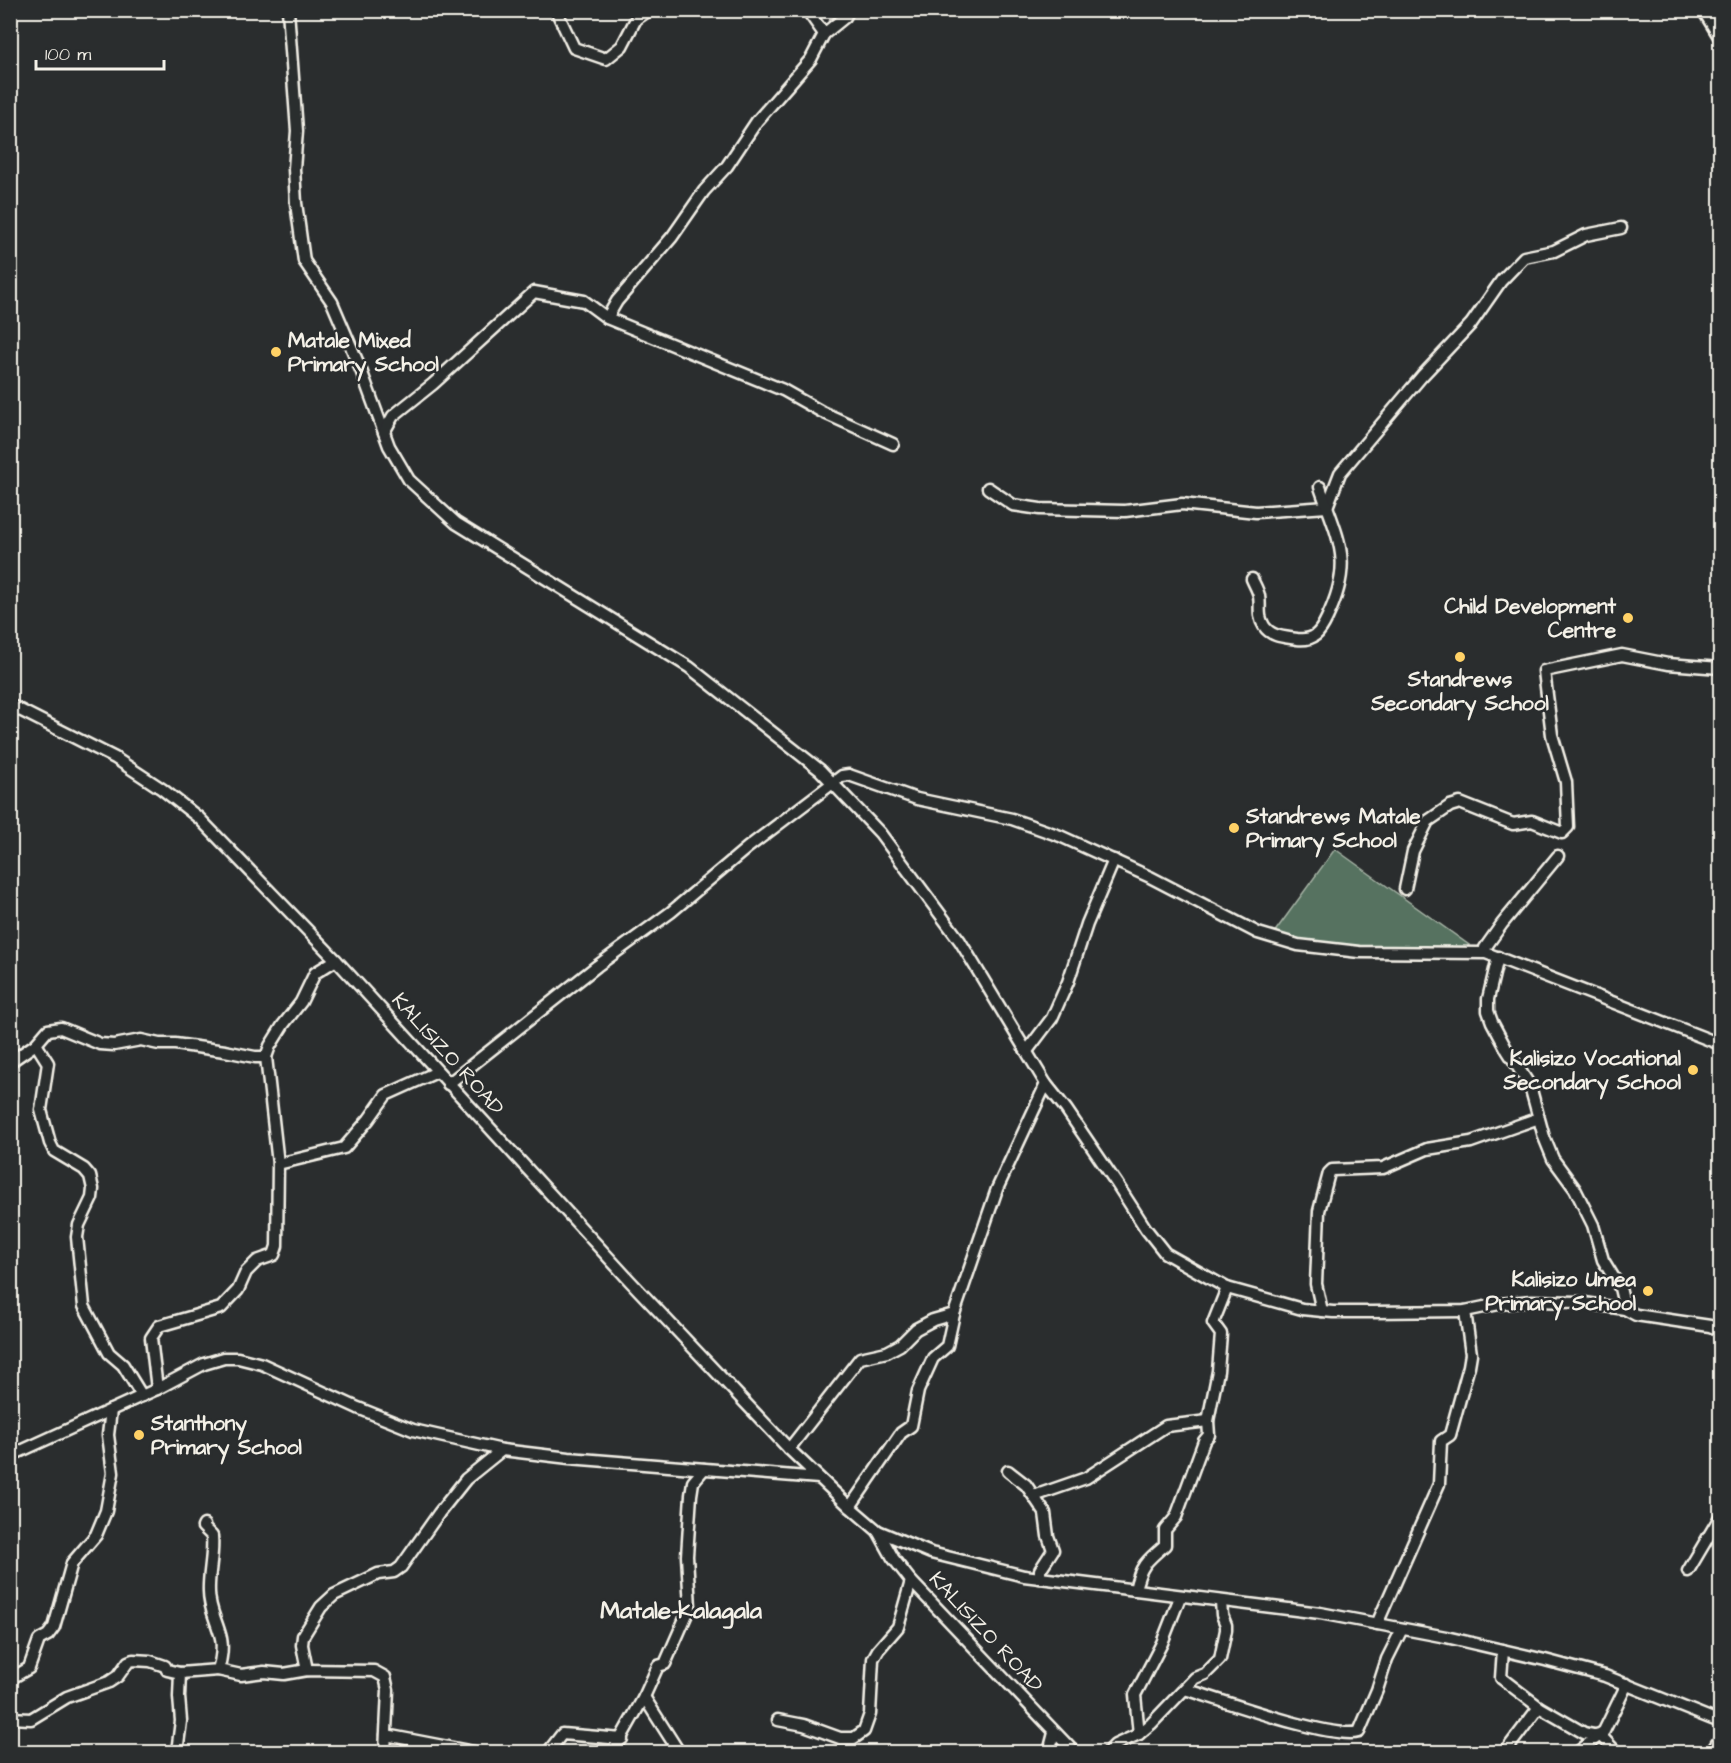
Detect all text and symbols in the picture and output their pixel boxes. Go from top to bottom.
scale bar [36,33,164,71]
text: 100 m [45,42,91,67]
place label: Matale Mixed Primary School [288,326,440,382]
marker: Matale Mixed Primary School [269,345,283,359]
place label: Child Development Centre [1444,592,1617,645]
marker: Child Development Centre [1621,611,1635,625]
marker: Standrews Secondary School [1453,650,1467,664]
place label: Standrews Secondary School [1370,665,1549,721]
place label: Standrews Matale Primary School [1245,802,1421,858]
marker: Standrews Matale Primary School [1227,821,1241,835]
street label: KALISIZO ROAD [385,986,511,1122]
place label: Kalisizo Vocational Secondary School [1502,1044,1682,1100]
marker: Kalisizo Vocational Secondary School [1686,1063,1700,1077]
place label: Kalisizo Umea Primary School [1485,1265,1637,1321]
marker: Kalisizo Umea Primary School [1641,1284,1655,1298]
place label: Stanthony Primary School [150,1409,303,1465]
marker: Stanthony Primary School [132,1428,146,1442]
street label: KALISIZO ROAD [922,1565,1050,1699]
district label: Matale-kalagala [600,1594,763,1629]

